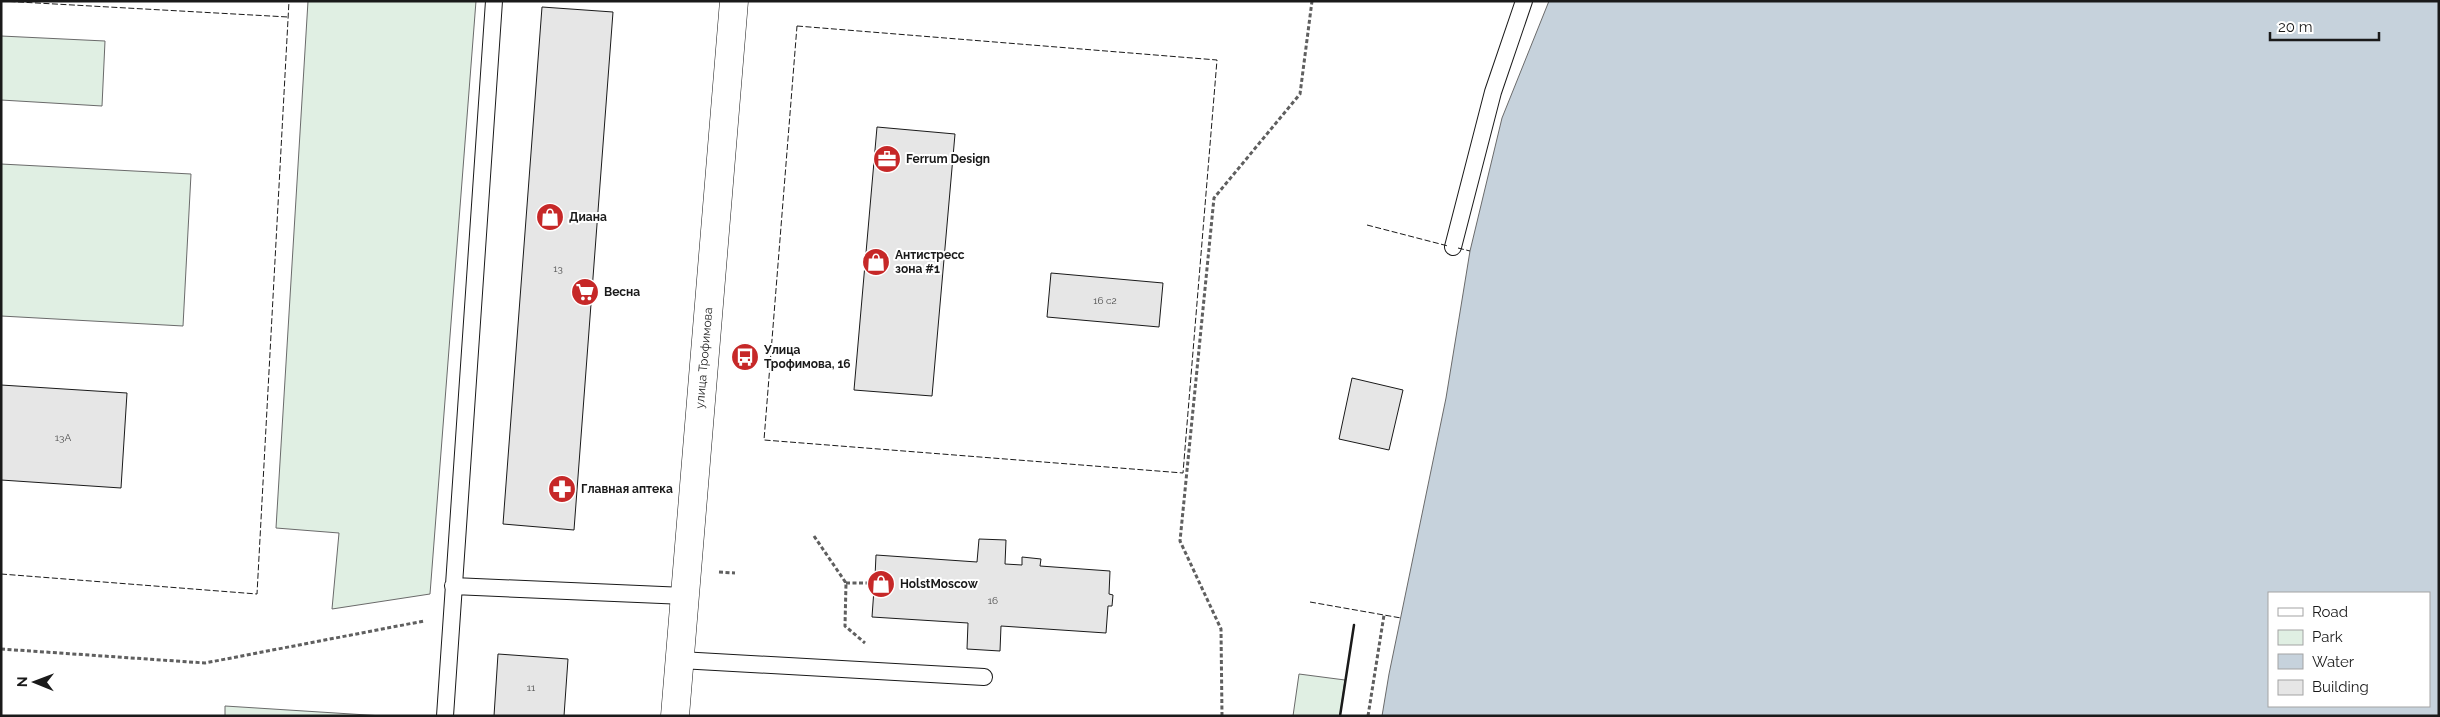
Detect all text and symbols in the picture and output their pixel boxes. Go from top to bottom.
scale bar [2270,10,2379,42]
text: 20 m [2278,18,2313,36]
office icon: Ferrum Design [872,144,902,174]
place label: Ferrum Design [906,152,990,166]
shop icon: Диана [535,202,565,232]
place label: Диана [569,210,607,224]
shop icon: Антистресс зона #1 [861,247,891,277]
place label: Антистресс зона #1 [895,248,965,276]
house number: 13 [553,263,563,274]
supermarket icon: Весна [570,277,600,307]
place label: Весна [604,285,640,299]
house number: 16 с2 [1093,295,1117,306]
street label: улица Трофимова [693,307,715,409]
bus stop icon: Улица Трофимова, 16 [730,342,760,372]
place label: Улица Трофимова, 16 [763,343,851,371]
house number: 13А [55,432,71,443]
pharmacy icon: Главная аптека [547,474,577,504]
place label: Главная аптека [581,482,673,496]
shop icon: HolstMoscow [866,569,896,599]
place label: HolstMoscow [900,577,979,591]
legend [2268,592,2430,707]
house number: 16 [988,595,998,606]
text: Road [2312,603,2348,621]
text: Park [2312,628,2343,646]
text: Water [2312,653,2355,671]
north arrow [10,657,60,707]
text: N [14,676,30,687]
text: Building [2312,678,2369,696]
house number: 11 [527,682,536,693]

